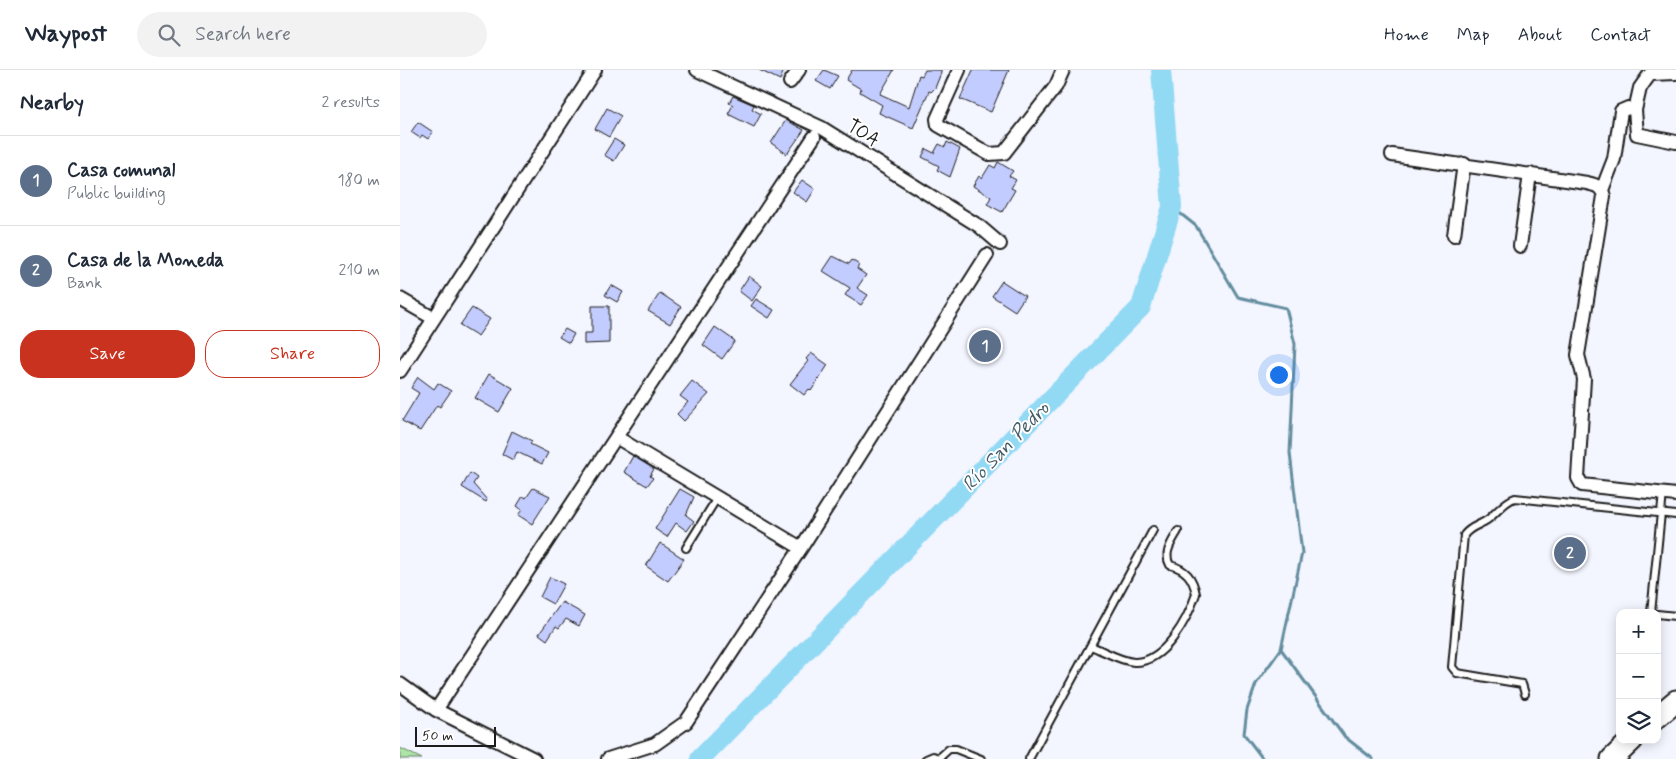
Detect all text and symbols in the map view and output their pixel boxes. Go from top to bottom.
search box [137,12,487,57]
text: Waypost [25,19,107,50]
icon: search [155,21,183,49]
text: Search here [195,22,291,47]
text: Home [1384,23,1429,47]
text: Map [1457,23,1490,47]
text: About [1518,23,1562,47]
text: Contact [1590,23,1651,47]
text: Nearby [20,89,84,117]
text: 2 results [322,92,380,113]
street label: TOA [842,114,884,153]
text: Casa comunal [67,158,175,183]
text: 1 [32,170,40,191]
text: 180 m [337,170,380,191]
text: Public building [67,183,166,204]
text: Casa de la Moneda [67,248,224,273]
text: 2 [32,260,40,281]
text: 210 m [339,260,380,281]
text: Bank [67,273,102,294]
pin: 1 [969,327,1001,365]
button: Save [20,330,195,378]
button: Share [205,330,380,378]
your location [1266,362,1292,388]
water label: Río San Pedro [956,395,1057,498]
pin: 2 [1554,534,1586,572]
map controls [1616,609,1661,744]
button: + [1616,609,1661,654]
button: − [1616,654,1661,699]
button: layers [1616,699,1661,744]
scale bar [415,724,496,747]
text: 50 m [422,727,453,745]

